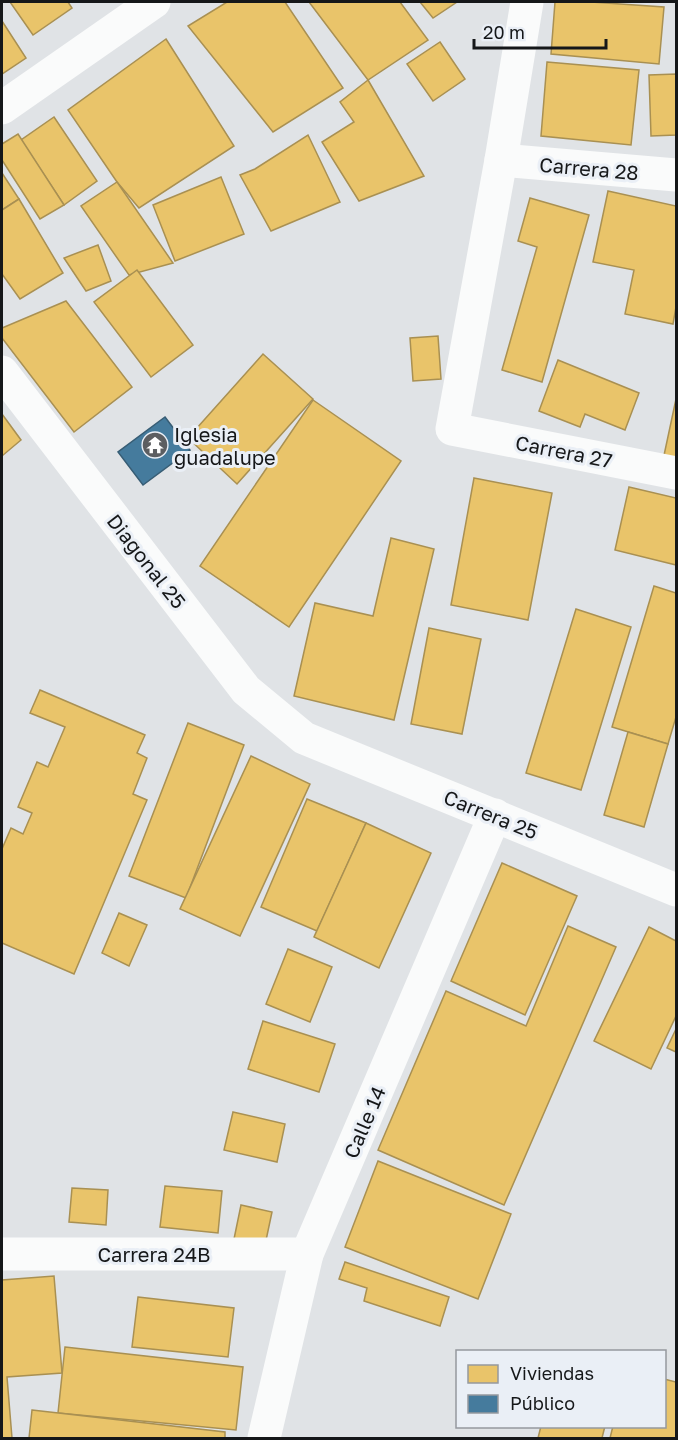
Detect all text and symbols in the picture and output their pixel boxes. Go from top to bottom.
scale bar [474,12,606,50]
text: 20 m [483,21,525,43]
street label: Carrera 28 [538,152,640,184]
place label: Iglesia guadalupe [174,422,276,469]
temple icon: Iglesia guadalupe [140,430,170,460]
street label: Carrera 27 [514,430,614,472]
street label: Diagonal 25 [103,509,191,613]
street label: Carrera 25 [441,784,541,844]
street label: Calle 14 [338,1082,390,1162]
street label: Carrera 24B [98,1242,211,1266]
legend [456,1350,666,1428]
text: Viviendas [510,1362,594,1384]
text: Público [510,1392,575,1414]

